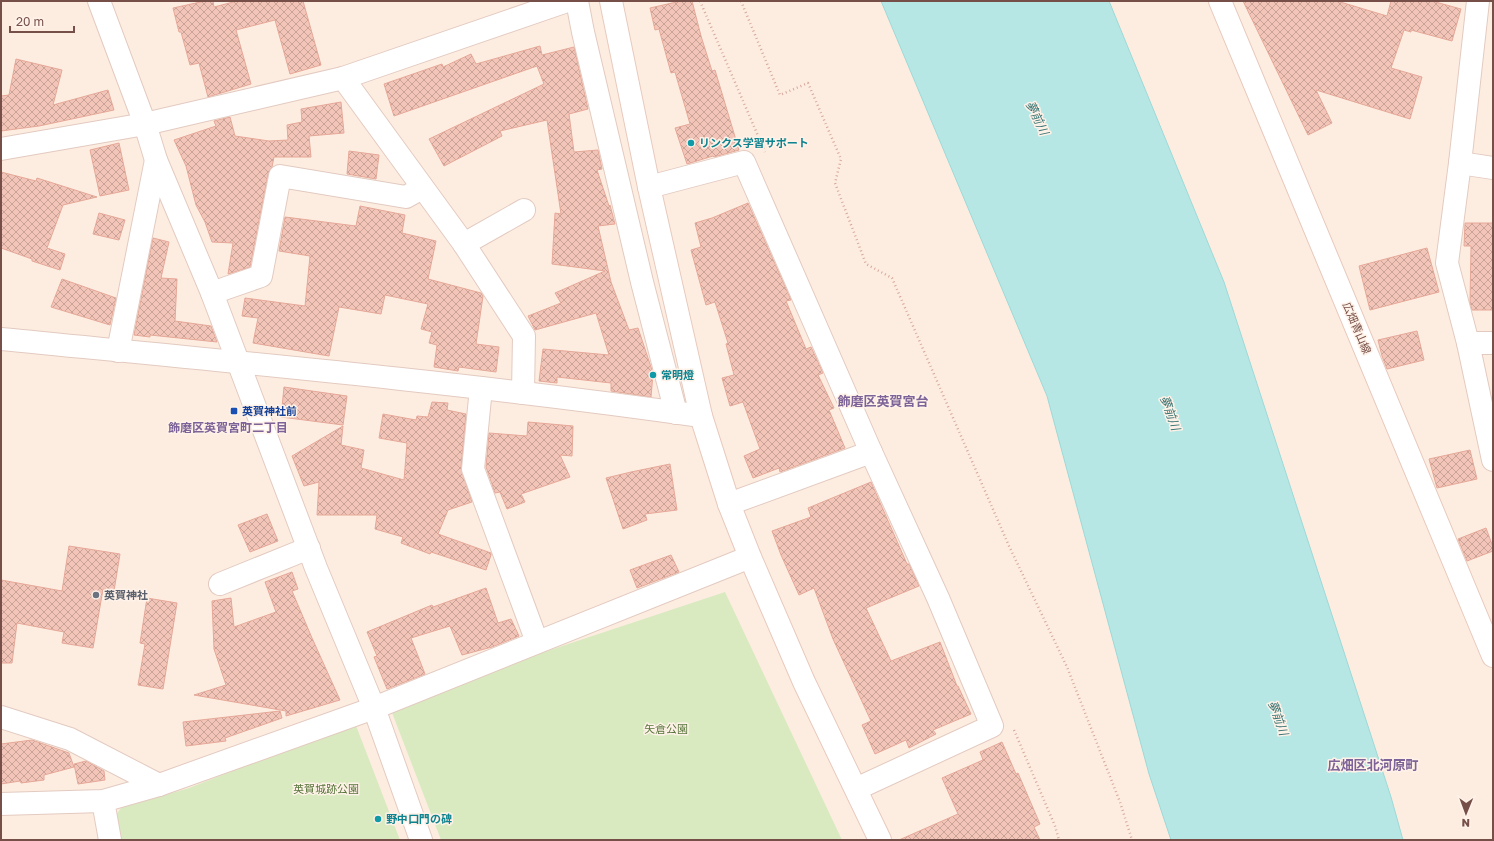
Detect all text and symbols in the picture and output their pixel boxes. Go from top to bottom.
scale bar [10,8,74,34]
text: 20 m [16,14,44,29]
water label: 夢前川 [1023,98,1053,139]
place label: リンクス学習サポート [699,136,809,149]
marker: リンクス学習サポート [686,138,696,148]
street label: 広畑青山線 [1341,300,1374,356]
place label: 常明燈 [661,368,694,381]
marker: 常明燈 [648,370,658,380]
district label: 飾磨区英賀宮台 [837,393,929,409]
water label: 夢前川 [1157,393,1184,434]
place label: 英賀神社前 [242,404,297,417]
marker: 英賀神社前 [229,406,239,416]
district label: 飾磨区英賀宮町二丁目 [168,420,288,435]
place label: 英賀神社 [104,588,148,601]
marker: 英賀神社 [91,590,101,600]
water label: 夢前川 [1265,698,1292,739]
park label: 矢倉公園 [644,722,688,735]
district label: 広畑区北河原町 [1327,757,1419,773]
park label: 英賀城跡公園 [293,782,359,795]
north arrow [1446,793,1486,833]
place label: 野中口門の碑 [386,812,452,825]
marker: 野中口門の碑 [373,814,383,824]
text: N [1462,817,1470,830]

